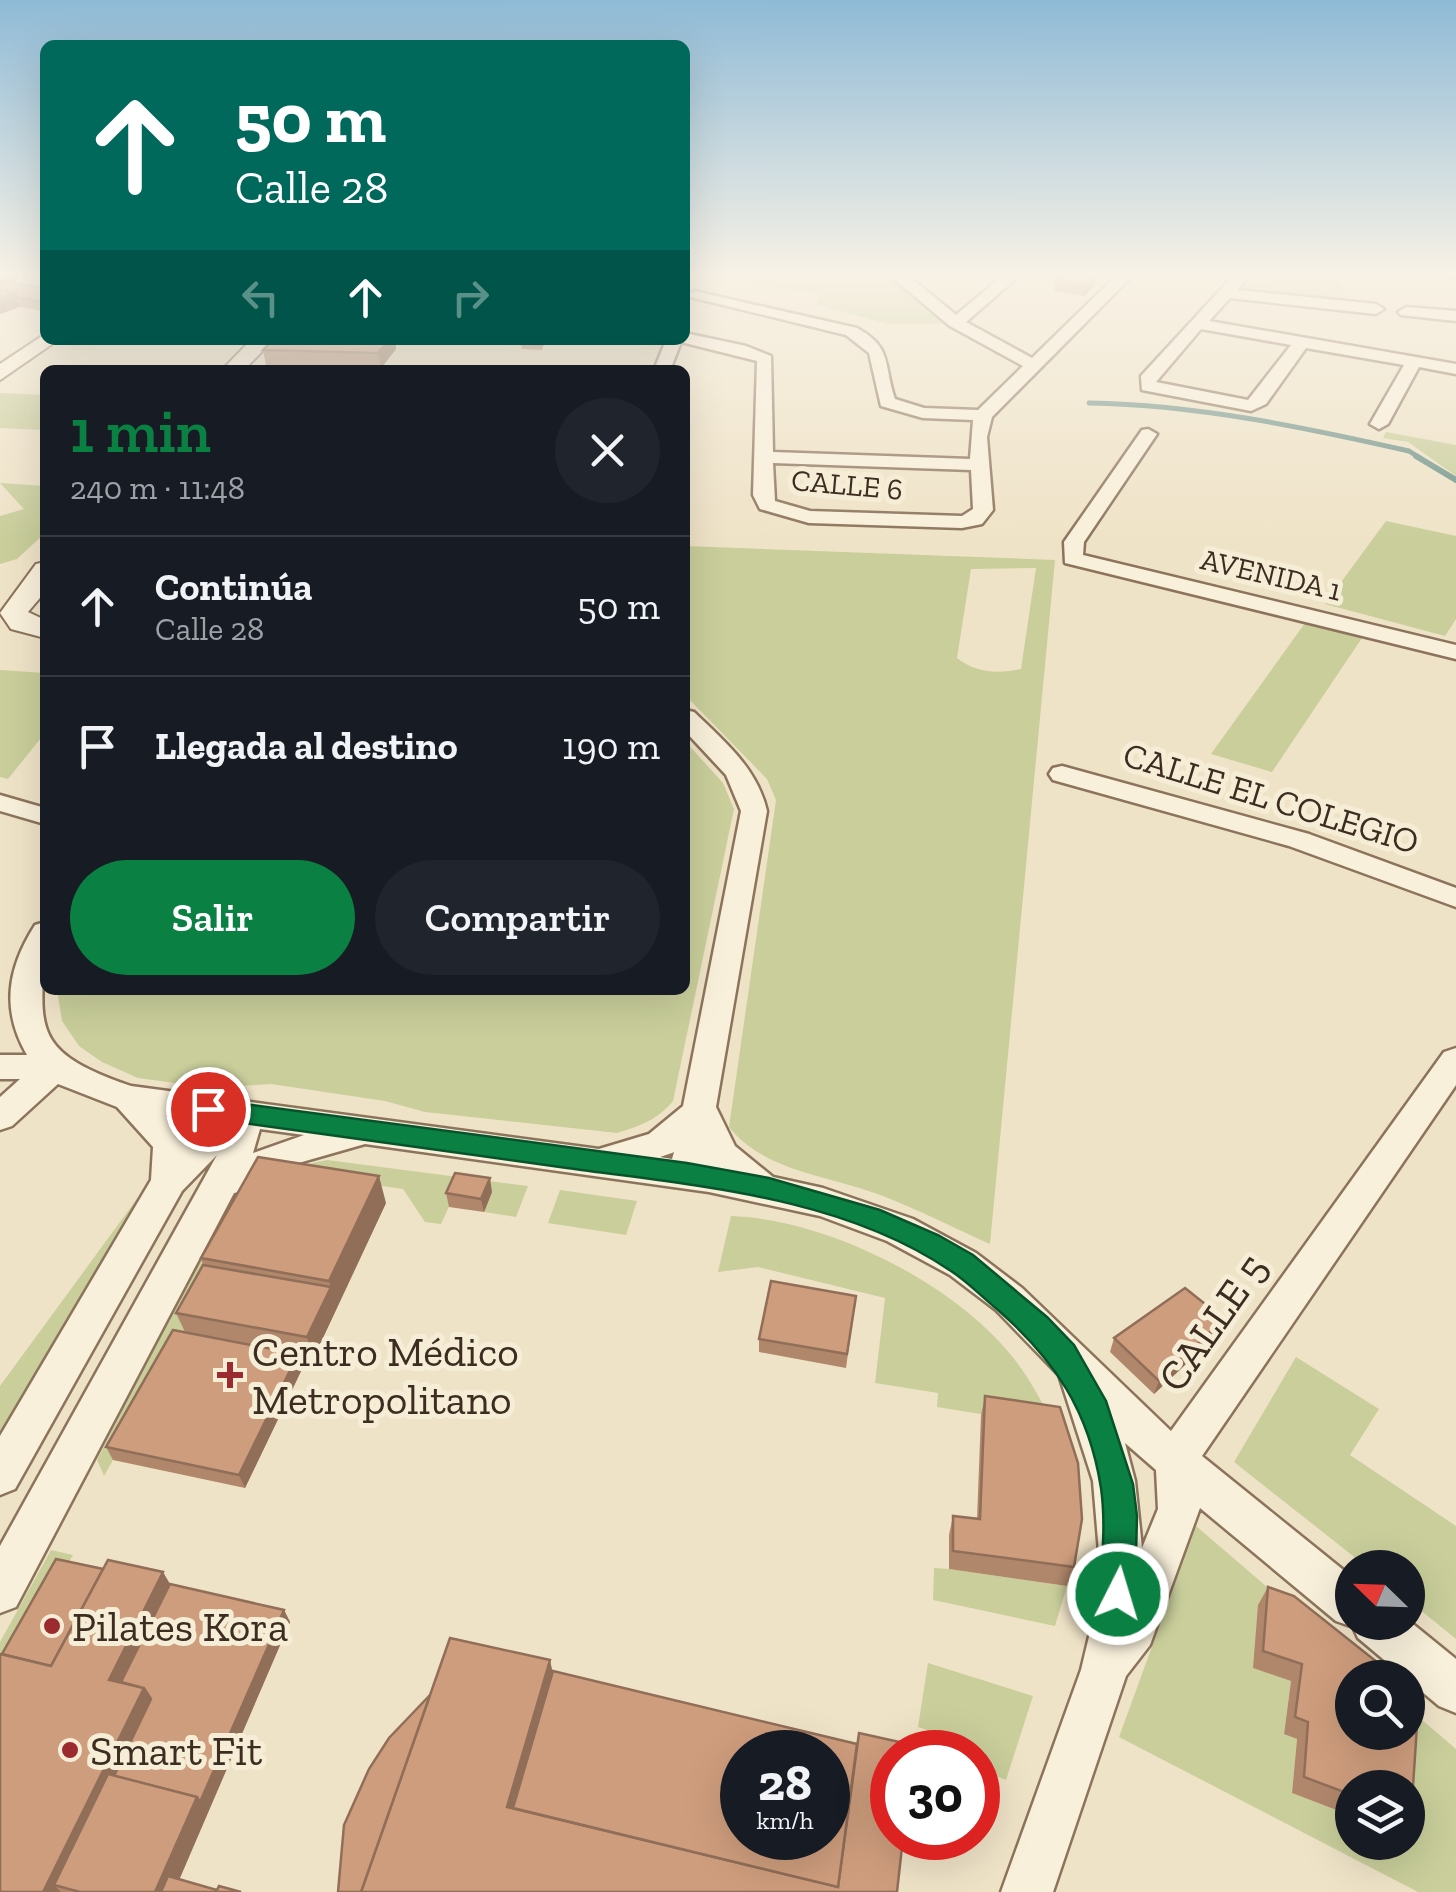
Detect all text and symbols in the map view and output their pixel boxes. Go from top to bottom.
text: 50 m [235,76,386,160]
icon: ahead [70,80,200,210]
text: Calle 28 [235,161,389,215]
icon: left [233,270,288,325]
icon: ahead [338,270,393,325]
icon: right [443,270,498,325]
text: 1 min [70,395,211,467]
button: close [555,398,660,503]
street label: CALLE 6 [790,462,904,508]
text: 240 m · 11:48 [70,469,245,507]
street label: AVENIDA 1 [1197,541,1345,609]
text: Continúa [155,564,312,610]
icon: ahead [70,579,125,634]
text: 50 m [577,583,660,629]
text: Calle 28 [155,610,264,648]
icon: arrive [70,719,125,774]
text: Llegada al destino [155,723,458,769]
text: 190 m [562,723,660,769]
street label: CALLE EL COLEGIO [1118,733,1424,863]
button: Salir [70,860,355,975]
button: Compartir [375,860,660,975]
pin [166,1067,251,1152]
icon: arrive [181,1082,236,1137]
street label: CALLE 5 [1147,1244,1278,1401]
place label: Centro Médico Metropolitano [252,1326,519,1425]
marker: Centro Médico Metropolitano [217,1362,243,1388]
position arrow [1066,1542,1170,1646]
north arrow [1335,1550,1425,1640]
map controls [1335,1550,1425,1860]
place label: Pilates Kora [72,1601,288,1652]
marker: Pilates Kora [41,1615,63,1637]
button: search [1335,1660,1425,1750]
place label: Smart Fit [90,1725,263,1776]
speed limit sign: 30 [870,1730,1000,1860]
marker: Smart Fit [59,1739,81,1761]
text: 28 [758,1753,812,1813]
button: layers [1335,1770,1425,1860]
text: km/h [756,1805,814,1835]

